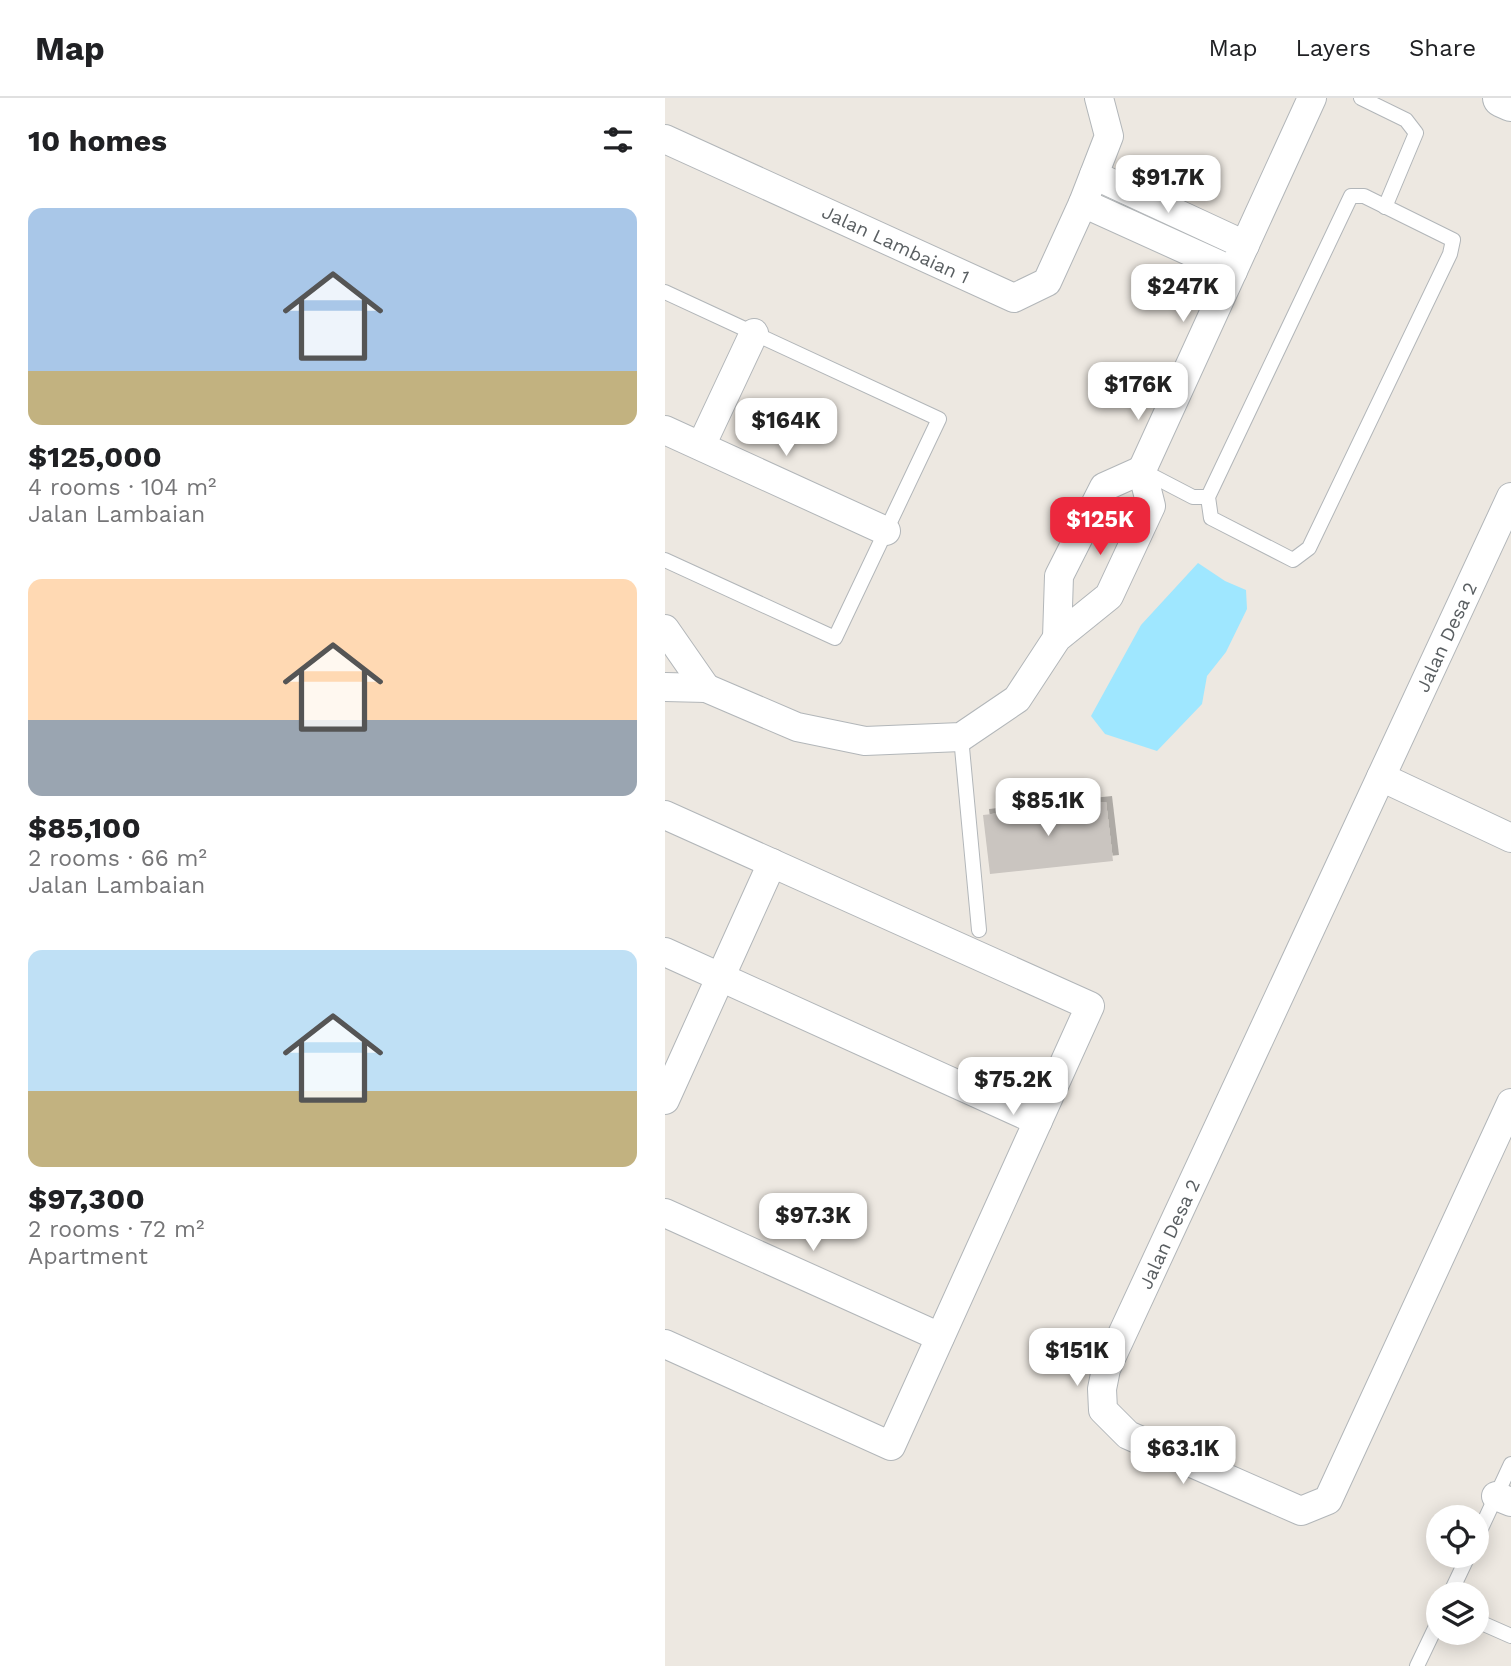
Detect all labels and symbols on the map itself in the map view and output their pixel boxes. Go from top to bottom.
pin: $91.7K [1111,156,1225,215]
street label: Jalan Lambaian 1 [818,200,973,289]
pin: $247K [1134,264,1232,324]
pin: $176K [1089,362,1187,422]
pin: $164K [737,398,835,458]
pin: $125K [1051,498,1149,557]
street label: Jalan Desa 2 [1411,579,1482,696]
pin: $85.1K [991,778,1105,838]
pin: $75.2K [956,1058,1070,1117]
street label: Jalan Desa 2 [1134,1176,1205,1293]
pin: $97.3K [756,1194,870,1253]
pin: $151K [1028,1328,1126,1388]
pin: $63.1K [1126,1426,1240,1486]

